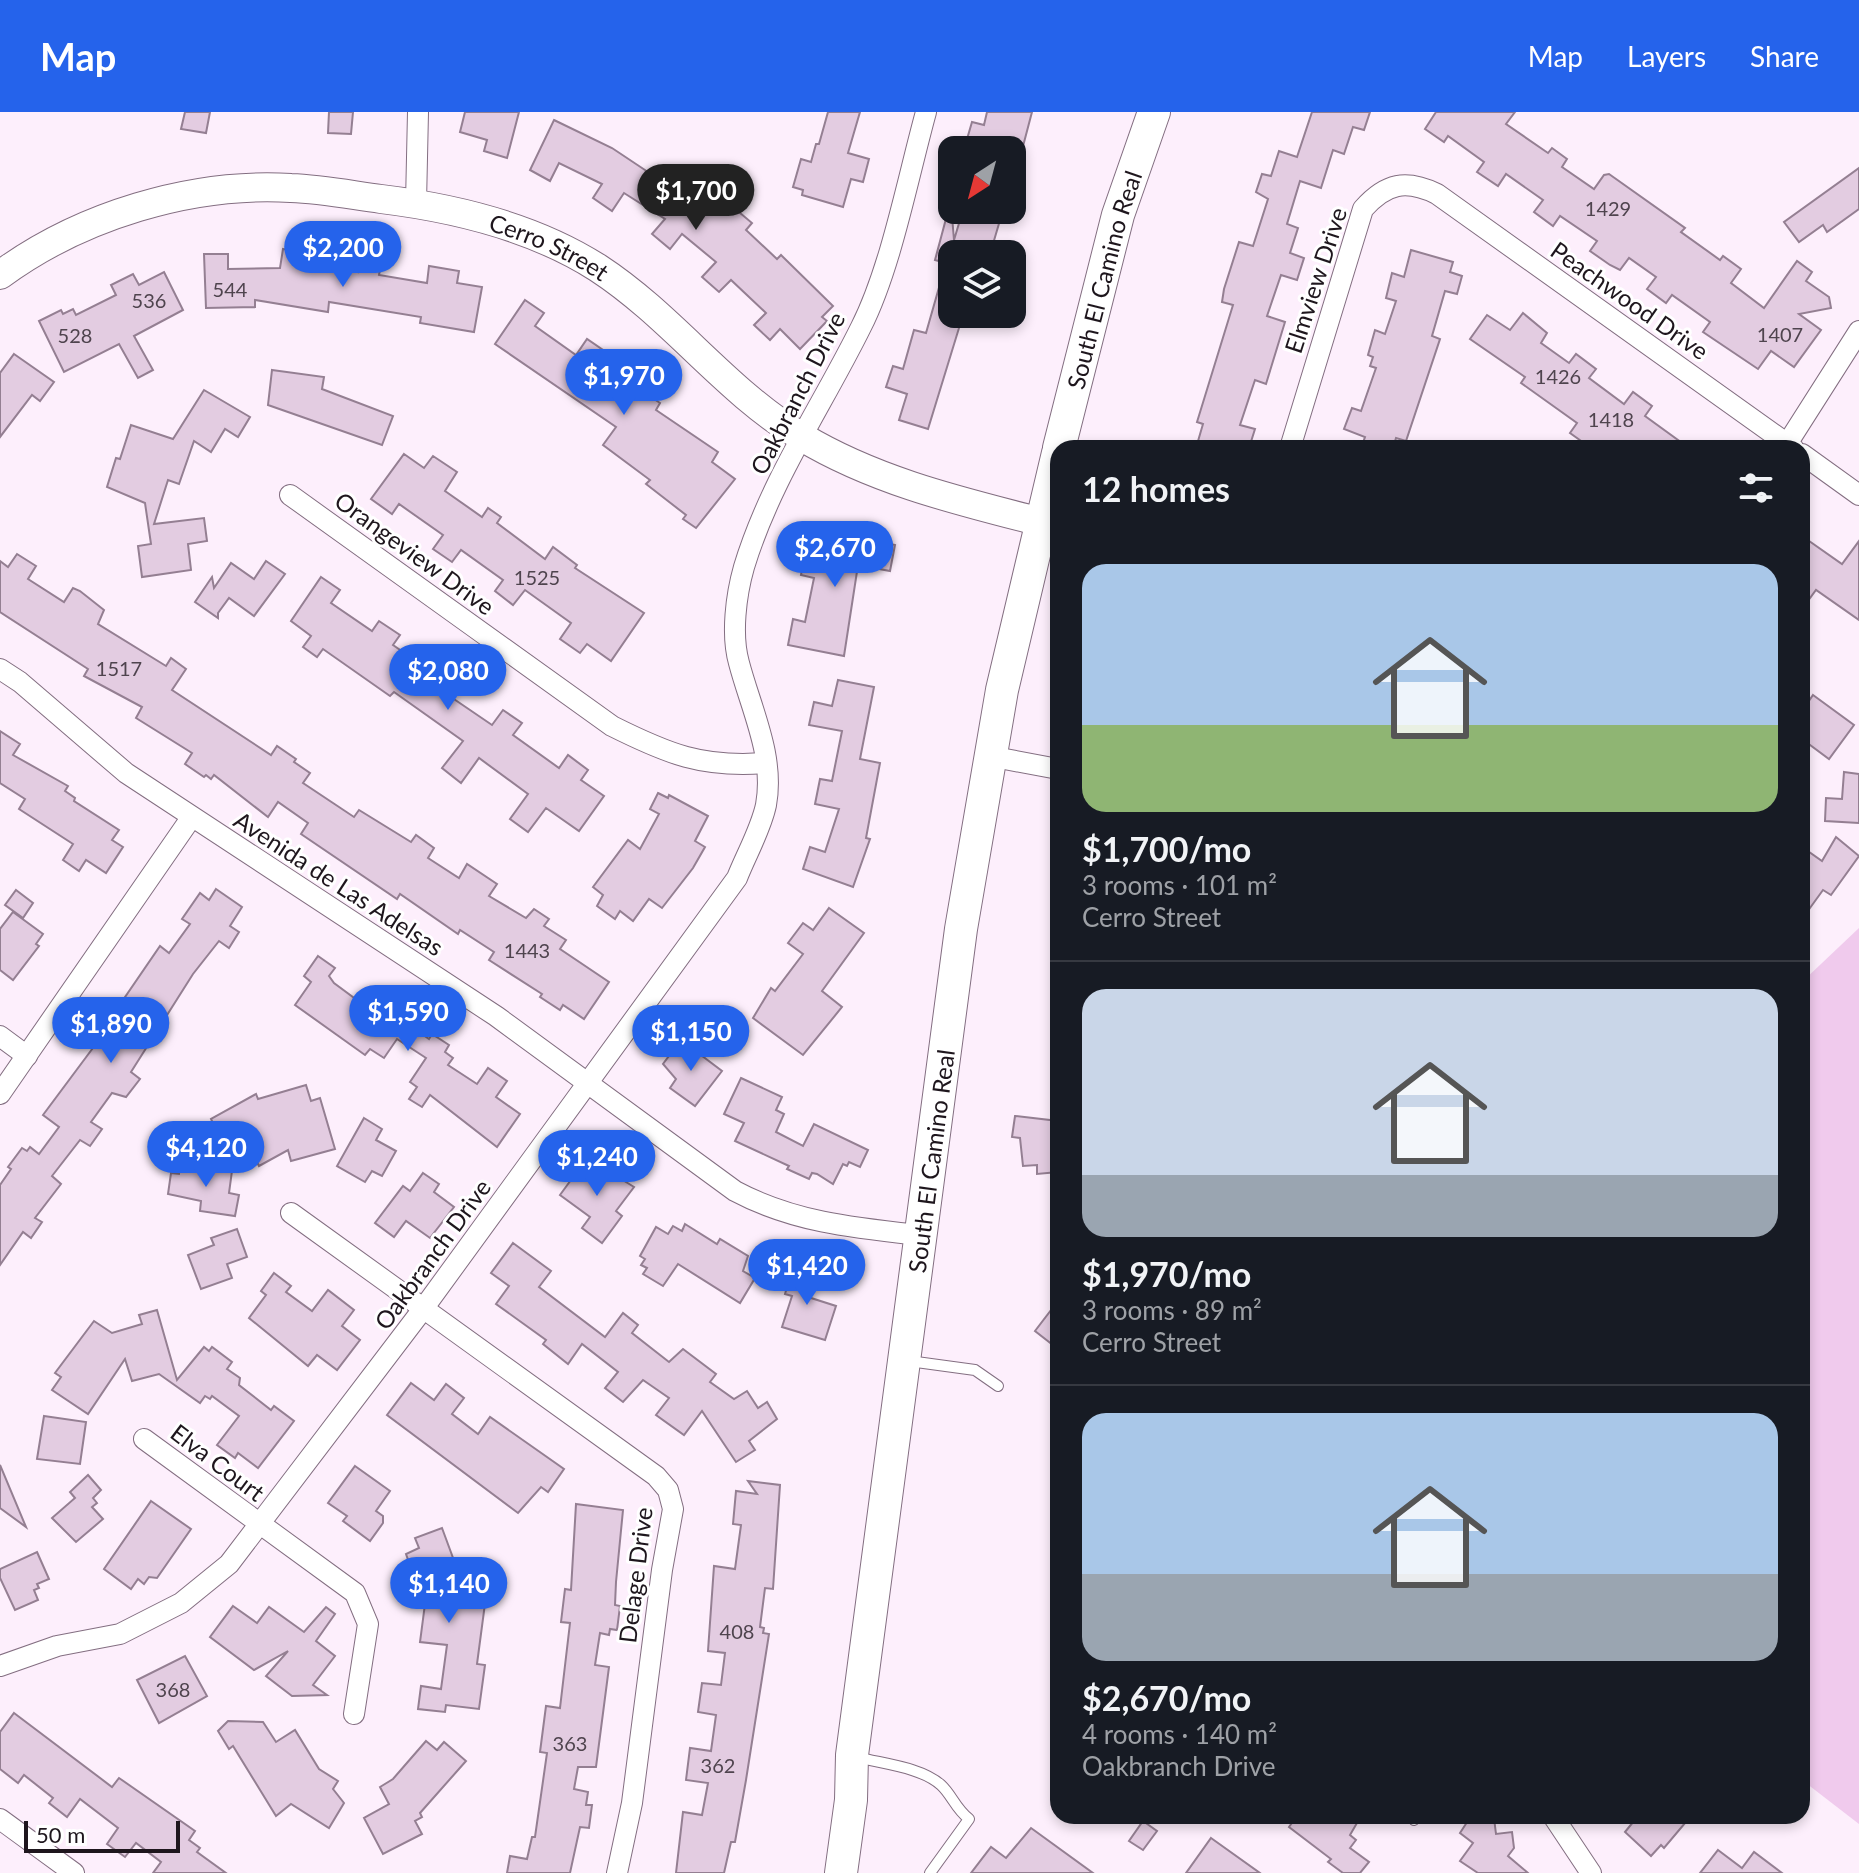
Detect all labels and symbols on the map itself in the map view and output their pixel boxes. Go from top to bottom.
north arrow [938,136,1026,224]
pin: $1,700 [631,164,761,232]
street label: South El Camino Real [1060,167,1147,392]
house number: 1429 [1585,196,1631,220]
street label: Elmview Drive [1278,204,1352,356]
street label: Cerro Street [486,207,615,286]
pin: $2,200 [278,221,408,289]
street label: Peachwood Drive [1546,235,1714,365]
house number: 544 [213,277,248,301]
house number: 536 [132,288,166,312]
street label: Oakbranch Drive [744,307,850,479]
house number: 1407 [1757,322,1803,346]
house number: 528 [58,323,92,347]
pin: $1,970 [559,349,689,417]
house number: 1426 [1535,364,1581,388]
house number: 1418 [1588,407,1634,431]
street label: Orangeview Drive [330,485,500,621]
pin: $2,670 [770,521,900,589]
house number: 1525 [514,565,560,589]
pin: $2,080 [383,644,513,712]
house number: 1517 [96,656,142,680]
street label: Avenida de Las Adelsas [229,805,449,961]
house number: 1443 [504,938,550,962]
pin: $1,590 [343,985,473,1053]
pin: $1,890 [46,997,176,1065]
pin: $1,150 [626,1005,756,1073]
street label: South El Camino Real [901,1047,959,1274]
pin: $4,120 [141,1121,271,1189]
pin: $1,240 [532,1130,662,1198]
street label: Oakbranch Drive [368,1173,496,1335]
pin: $1,420 [742,1239,872,1307]
street label: Elva Court [165,1417,271,1507]
street label: Delage Drive [612,1505,658,1645]
pin: $1,140 [384,1557,514,1625]
house number: 408 [720,1619,754,1643]
house number: 368 [156,1677,190,1701]
house number: 363 [553,1731,587,1755]
house number: 362 [701,1753,735,1777]
scale bar [24,1817,180,1853]

